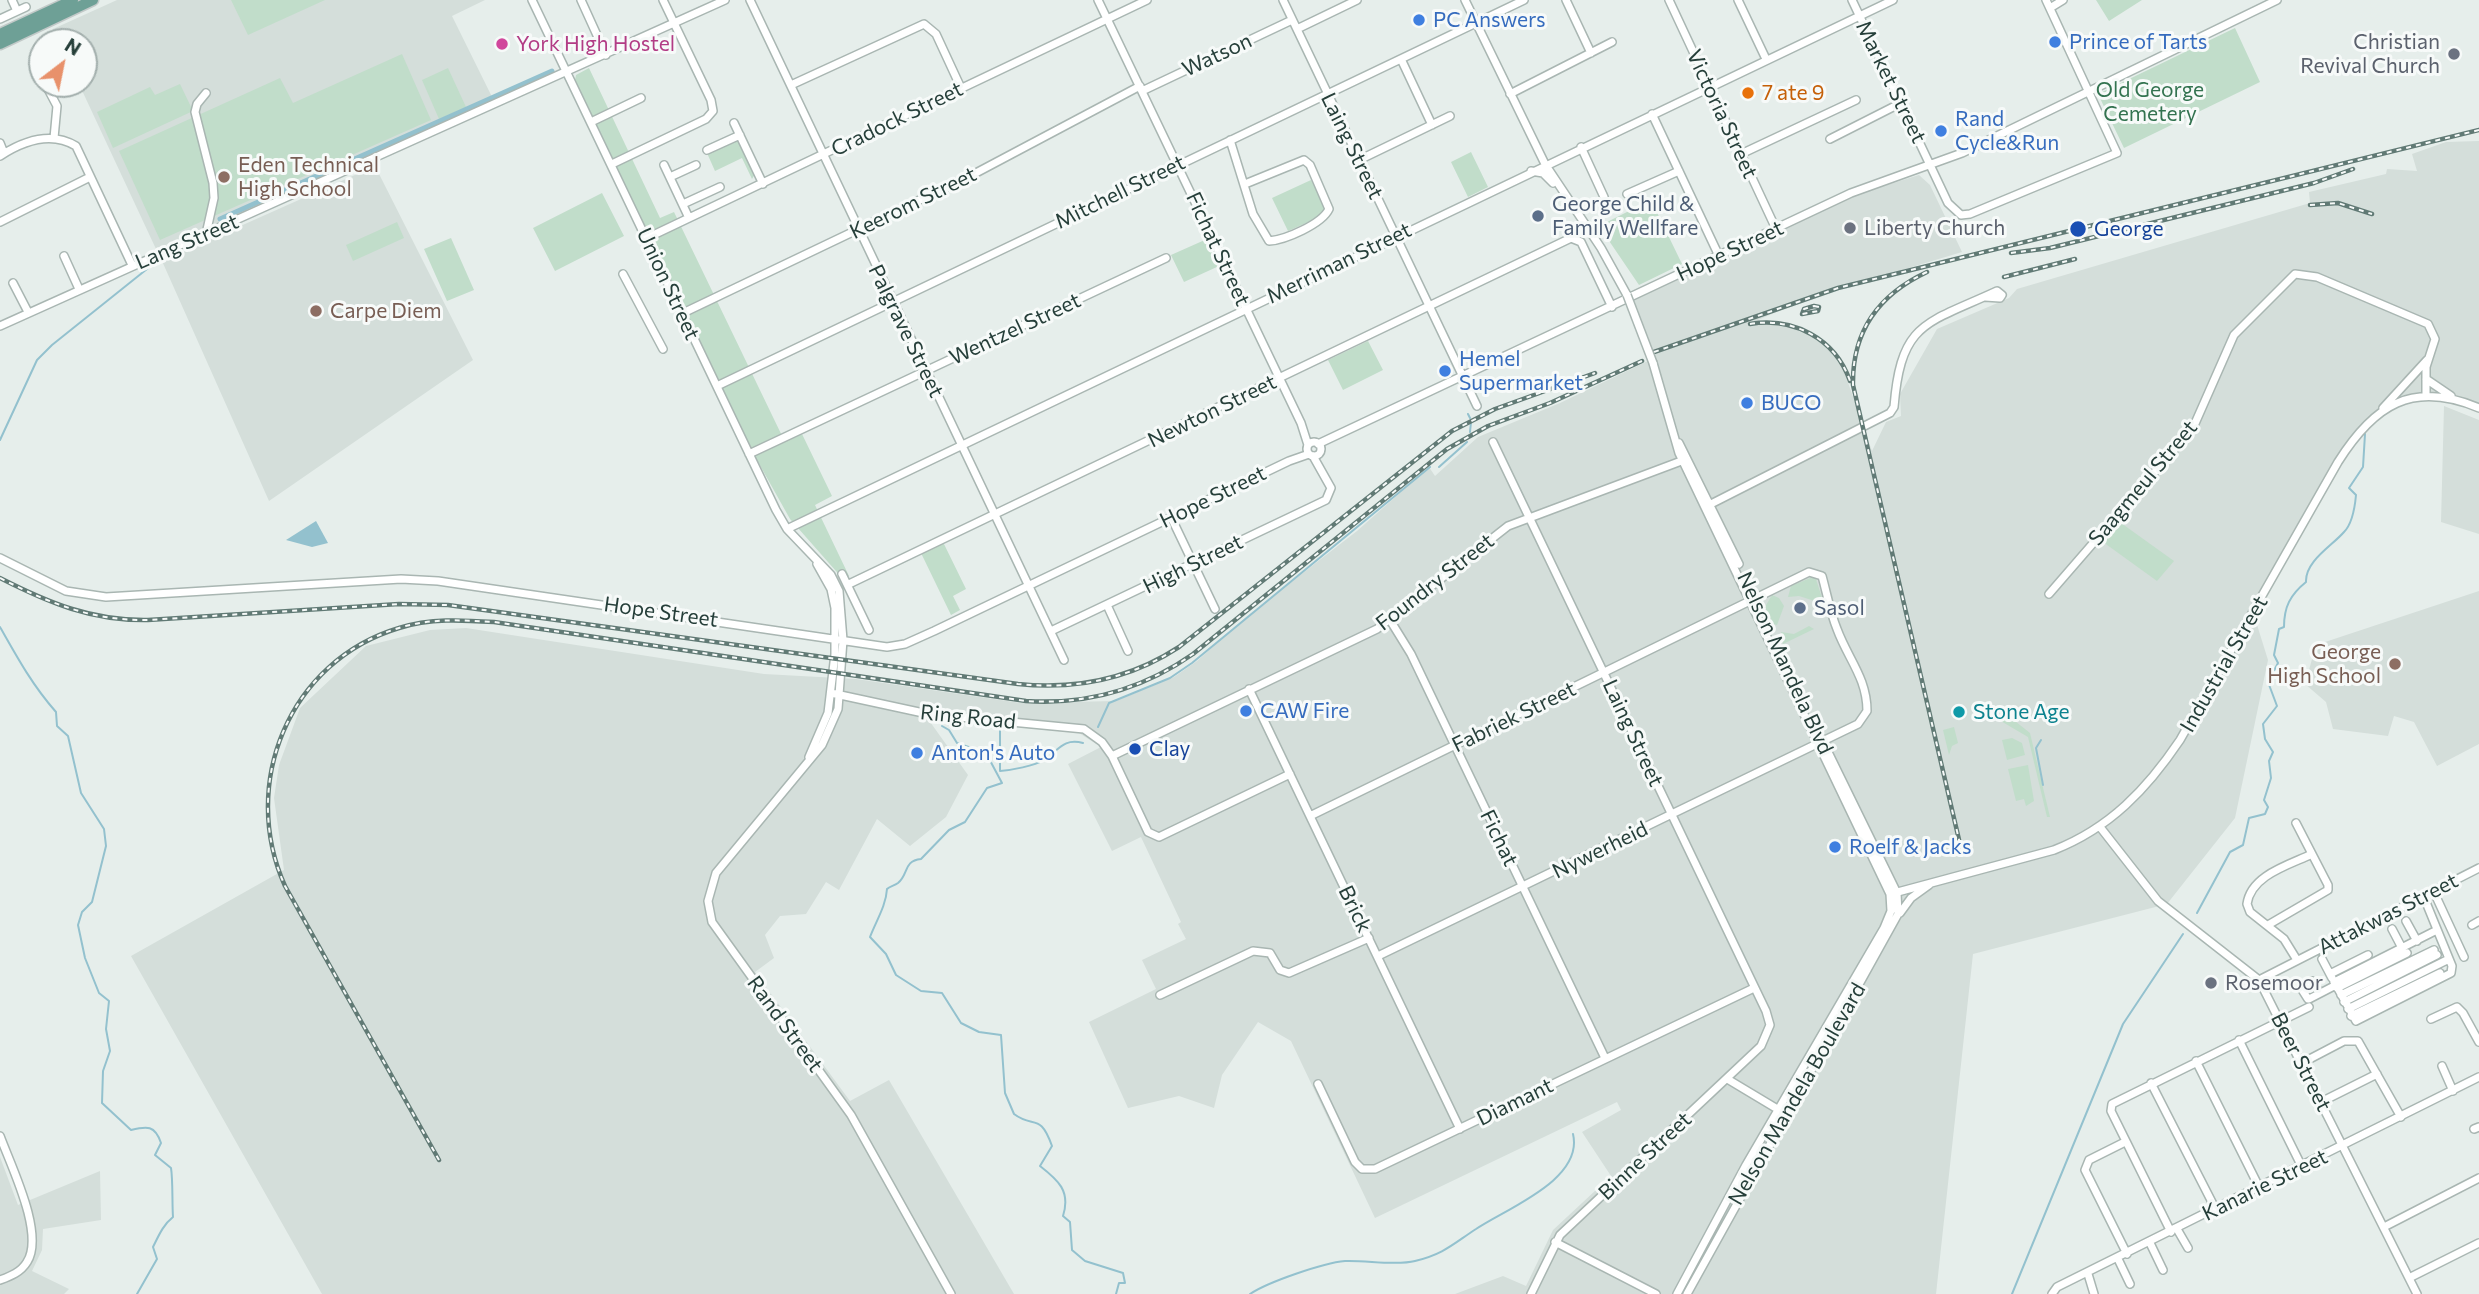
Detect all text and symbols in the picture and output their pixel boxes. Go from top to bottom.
place label: PC Answers [1433,7,1546,33]
marker: PC Answers [1411,12,1427,28]
street label: Market Street [1851,17,1931,147]
north arrow [28,28,98,98]
street label: Watson [1178,28,1256,82]
place label: Prince of Tarts [2069,29,2207,55]
place label: Christian Revival Church [2300,29,2440,79]
place label: York High Hostel [516,31,675,57]
text: N [61,33,85,60]
marker: Prince of Tarts [2047,34,2063,50]
marker: York High Hostel [494,36,510,52]
street label: Victoria Street [1681,46,1763,182]
marker: Christian Revival Church [2446,46,2462,62]
street label: Cradock Street [827,76,967,162]
park label: Old George Cemetery [2096,77,2204,127]
place label: 7 ate 9 [1762,80,1824,106]
marker: 7 ate 9 [1740,85,1756,101]
street label: Laing Street [1315,89,1389,203]
place label: Rand Cycle&Run [1955,106,2059,156]
marker: Rand Cycle&Run [1933,123,1949,139]
street label: Mitchell Street [1051,150,1189,234]
place label: Eden Technical High School [238,152,379,202]
street label: Keerom Street [846,161,980,245]
marker: Eden Technical High School [216,169,232,185]
street label: Fichat Street [1181,188,1255,310]
place label: George Child & Family Wellfare [1552,191,1698,241]
marker: George Child & Family Wellfare [1530,208,1546,224]
street label: Lang Street [132,209,242,275]
street label: Hope Street [1672,215,1788,287]
place label: Liberty Church [1864,215,2005,241]
place label: George [2094,216,2164,242]
street label: Merriman Street [1262,217,1416,309]
marker: George [2068,219,2088,239]
marker: Liberty Church [1842,220,1858,236]
street label: Union Street [631,224,705,344]
street label: Palgrave Street [863,260,949,402]
street label: Wentzel Street [945,288,1085,370]
place label: Carpe Diem [330,298,442,324]
marker: Carpe Diem [308,303,324,319]
place label: Hemel Supermarket [1459,346,1583,396]
marker: Hemel Supermarket [1437,363,1453,379]
street label: Newton Street [1144,369,1280,453]
place label: BUCO [1761,390,1821,416]
marker: BUCO [1739,395,1755,411]
street label: Saagmeul Street [2083,415,2203,551]
street label: Hope Street [1156,460,1270,534]
street label: Foundry Street [1371,528,1499,636]
street label: High Street [1139,529,1247,599]
street label: Nelson Mandela Blvd [1732,568,1838,758]
street label: Industrial Street [2175,591,2273,737]
street label: Hope Street [602,592,720,632]
place label: Sasol [1814,595,1865,621]
marker: Sasol [1792,600,1808,616]
place label: George High School [2267,639,2381,689]
marker: George High School [2387,656,2403,672]
street label: Laing Street [1597,675,1669,791]
street label: Fabriek Street [1448,676,1580,758]
place label: CAW Fire [1260,698,1349,724]
street label: Ring Road [919,699,1017,735]
place label: Stone Age [1973,699,2070,725]
marker: CAW Fire [1238,703,1254,719]
marker: Stone Age [1951,704,1967,720]
place label: Clay [1149,736,1190,762]
place label: Anton's Auto [931,740,1055,766]
marker: Clay [1127,741,1143,757]
marker: Anton's Auto [909,745,925,761]
street label: Fichat [1475,806,1523,870]
street label: Nywerheid [1548,816,1652,884]
place label: Roelf & Jacks [1849,834,1972,860]
marker: Roelf & Jacks [1827,839,1843,855]
street label: Attakwas Street [2314,868,2462,960]
street label: Brick [1333,881,1377,937]
place label: Rosemoor [2225,970,2323,996]
street label: Rand Street [742,971,828,1077]
marker: Rosemoor [2203,975,2219,991]
street label: Nelson Mandela Boulevard [1723,978,1871,1210]
street label: Beer Street [2265,1008,2337,1116]
street label: Diamant [1473,1073,1557,1131]
street label: Binne Street [1593,1107,1697,1205]
street label: Kanarie Street [2198,1144,2332,1226]

